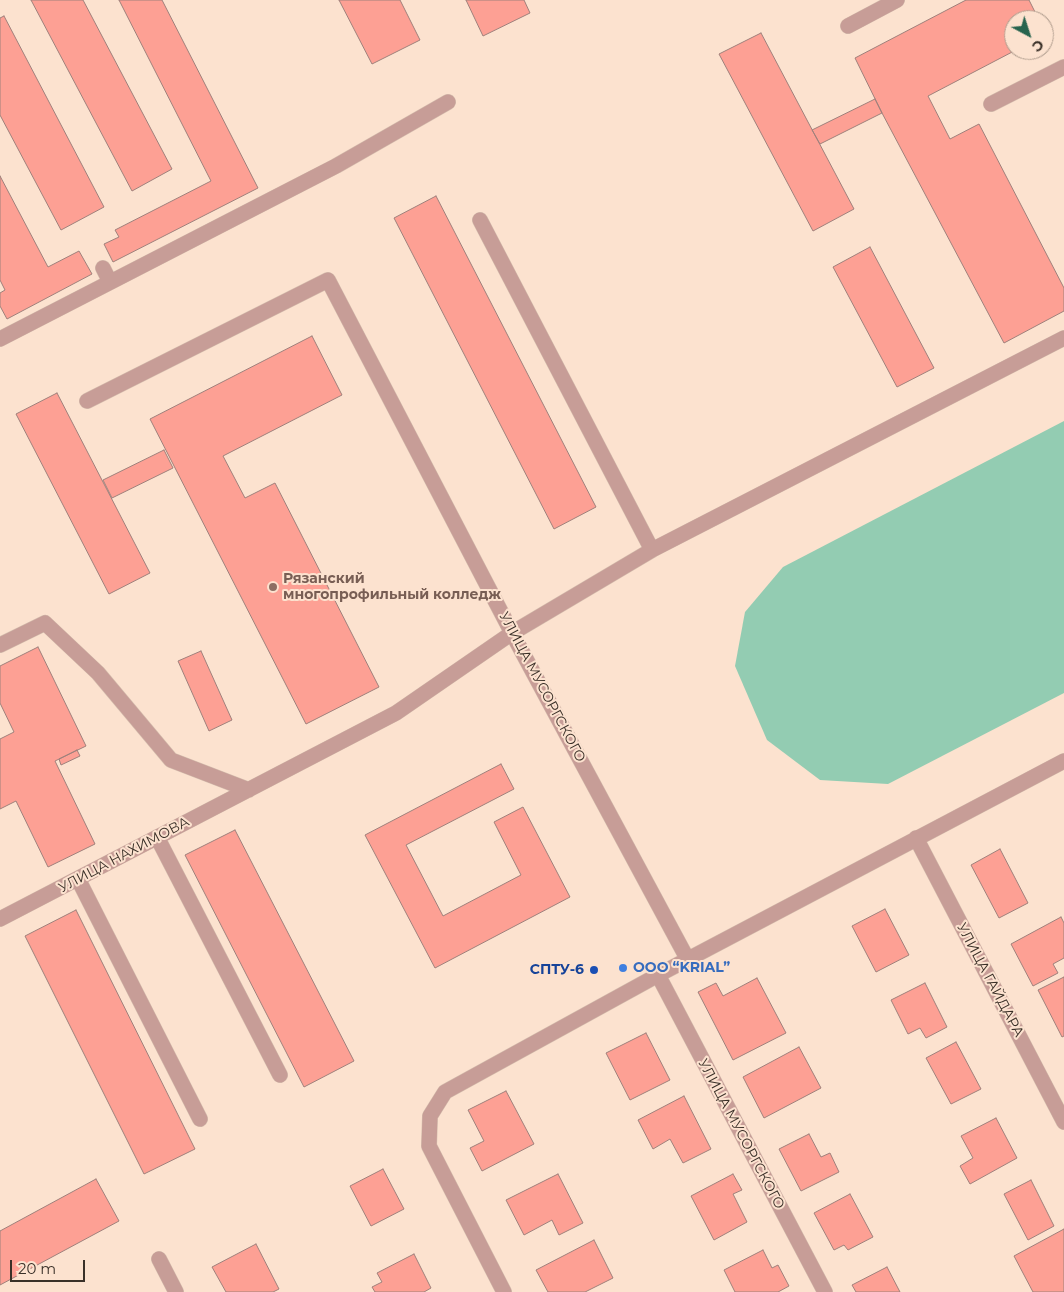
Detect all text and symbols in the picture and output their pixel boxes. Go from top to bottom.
north arrow [1004,10,1054,60]
text: С [1028,36,1048,56]
place label: Рязанский многопрофильный колледж [283,571,501,604]
marker: Рязанский многопрофильный колледж [267,581,279,593]
street label: УЛИЦА МУСОРГСКОГО [495,609,589,765]
street label: УЛИЦА НАХИМОВА [56,813,192,897]
street label: УЛИЦА ГАЙДАРА [953,920,1027,1040]
place label: OOO “KRIAL” [633,960,730,976]
place label: СПТУ-6 [530,962,584,978]
marker: OOO “KRIAL” [617,962,629,974]
marker: СПТУ-6 [588,964,600,976]
street label: УЛИЦА МУСОРГСКОГО [694,1056,788,1212]
scale bar [12,1250,88,1282]
text: 20 m [18,1259,56,1278]

